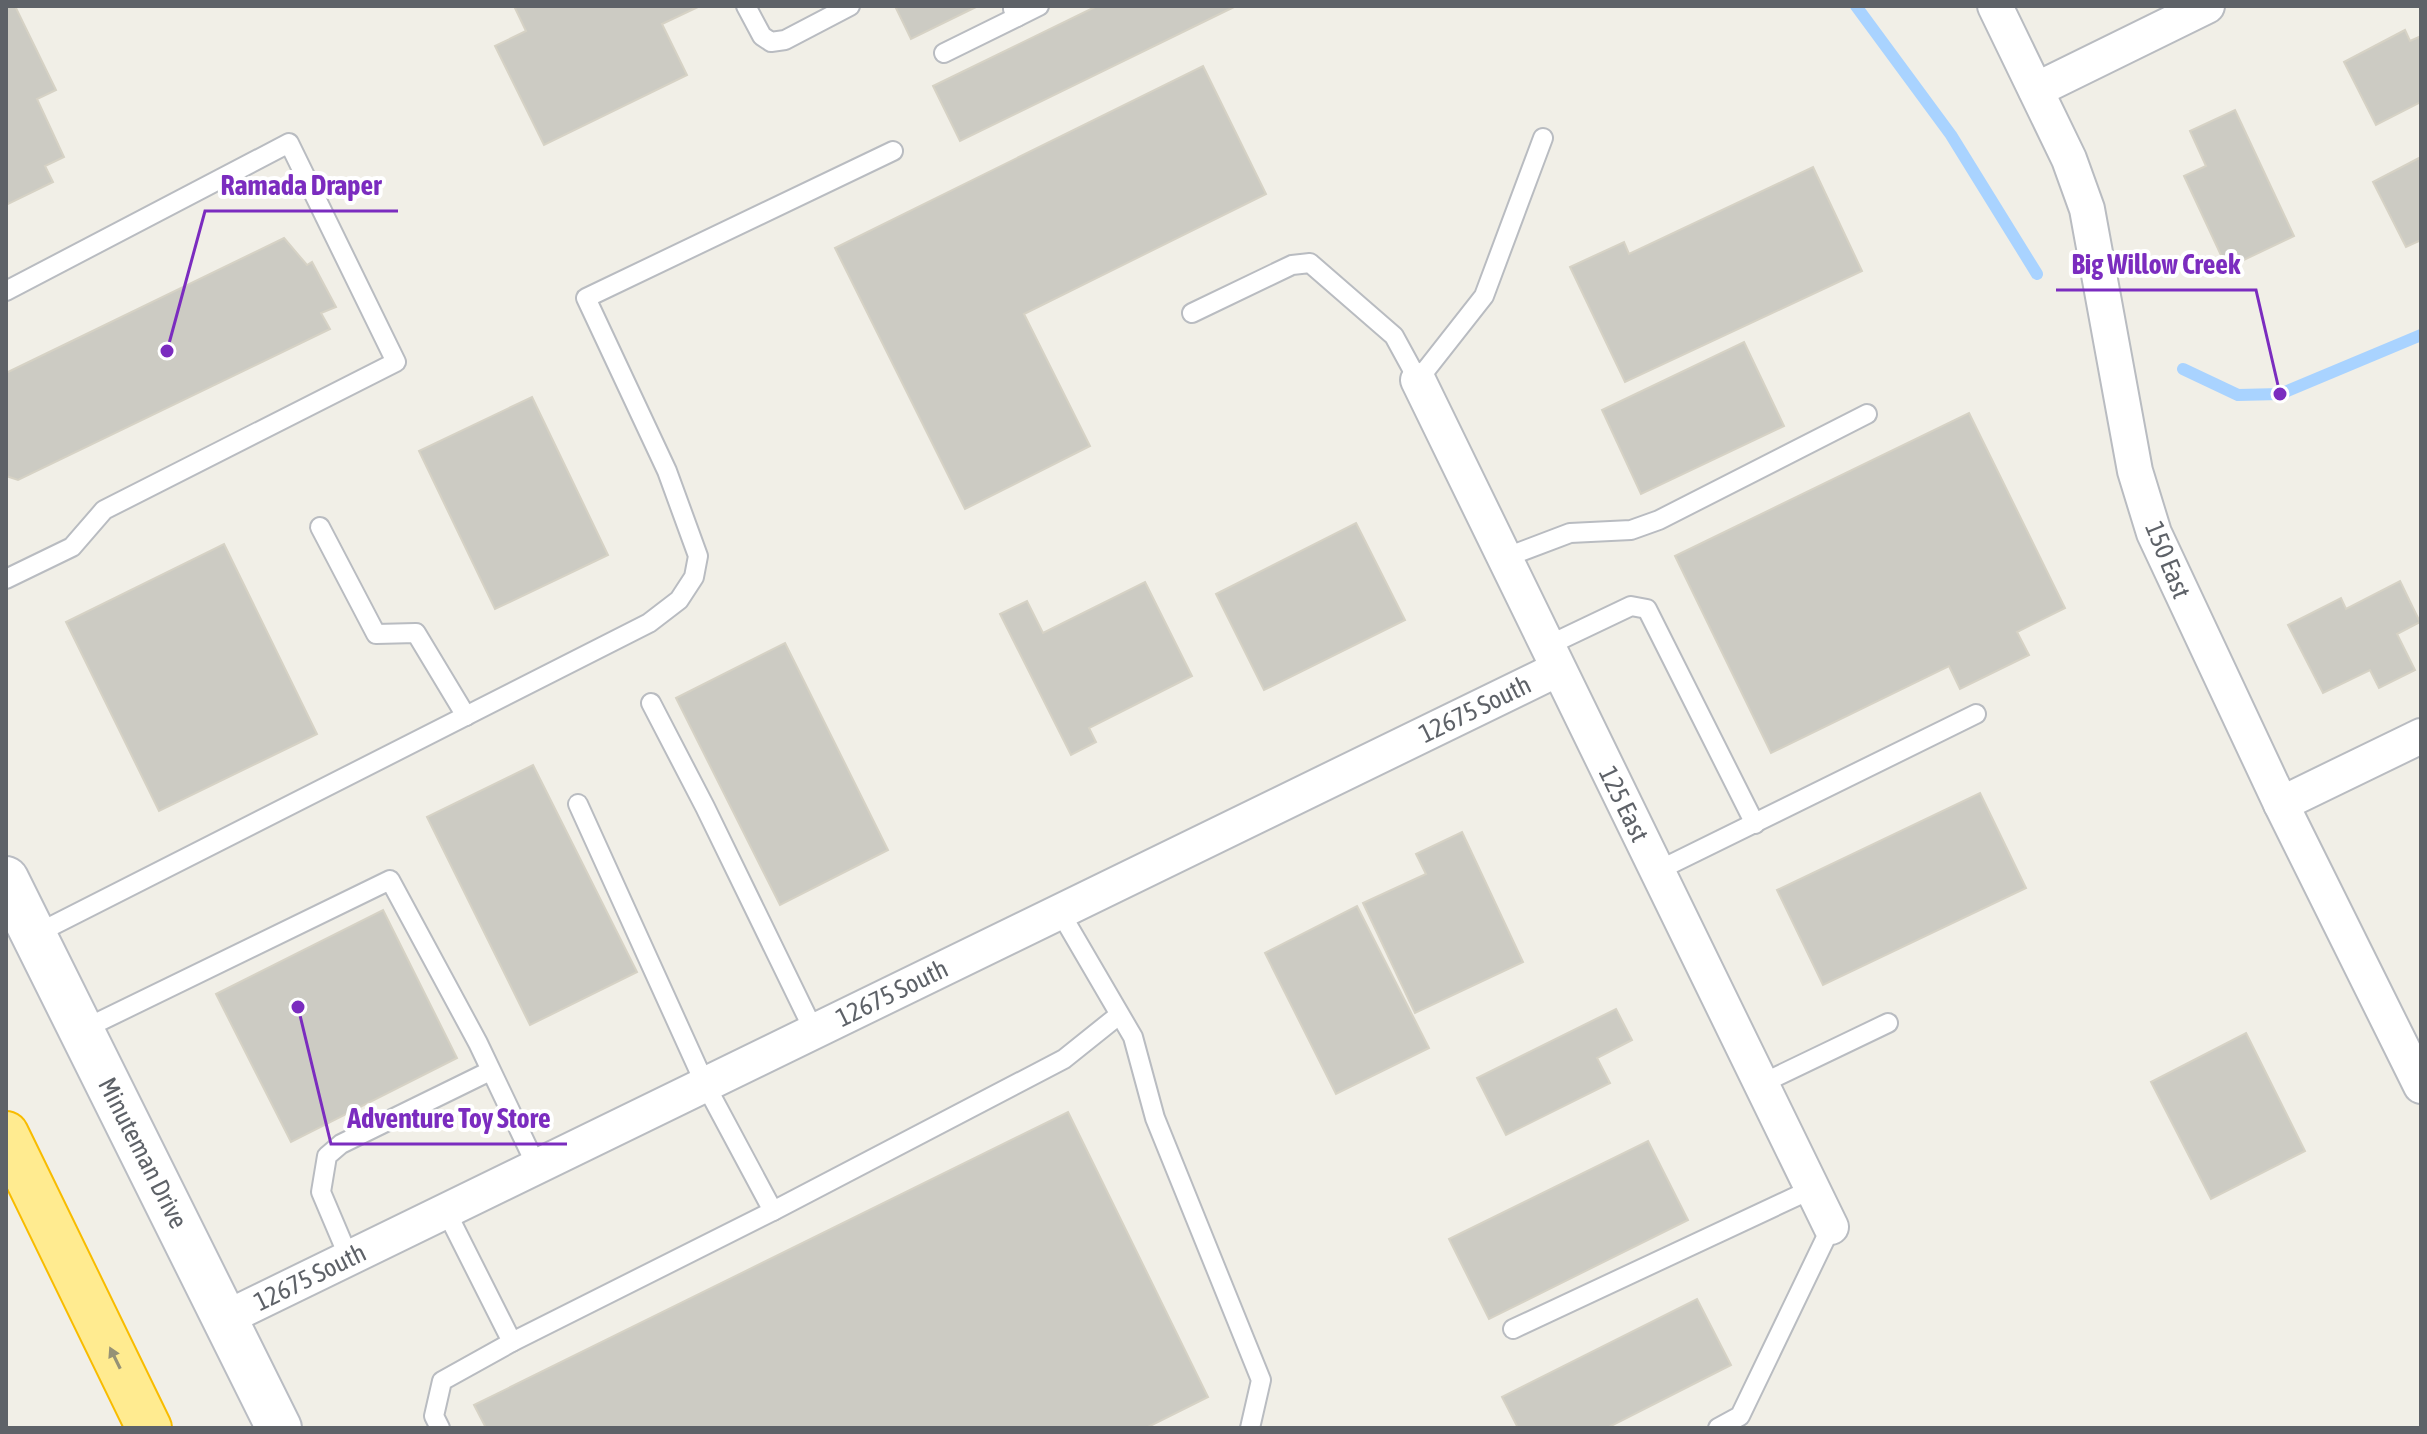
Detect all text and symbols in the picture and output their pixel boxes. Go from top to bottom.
callout: Ramada Draper [205,159,398,211]
text: Ramada Draper [221,169,382,201]
callout: Big Willow Creek [2056,238,2256,290]
text: Big Willow Creek [2072,248,2241,280]
street label: 150 East [2139,517,2197,603]
street label: 12675 South [1414,669,1536,749]
street label: 125 East [1593,761,1655,847]
street label: 12675 South [831,953,953,1033]
street label: Minuteman Drive [92,1073,194,1233]
callout: Adventure Toy Store [331,1092,567,1144]
text: Adventure Toy Store [346,1102,551,1134]
street label: 12675 South [249,1237,371,1317]
one-way arrow [108,1346,121,1369]

